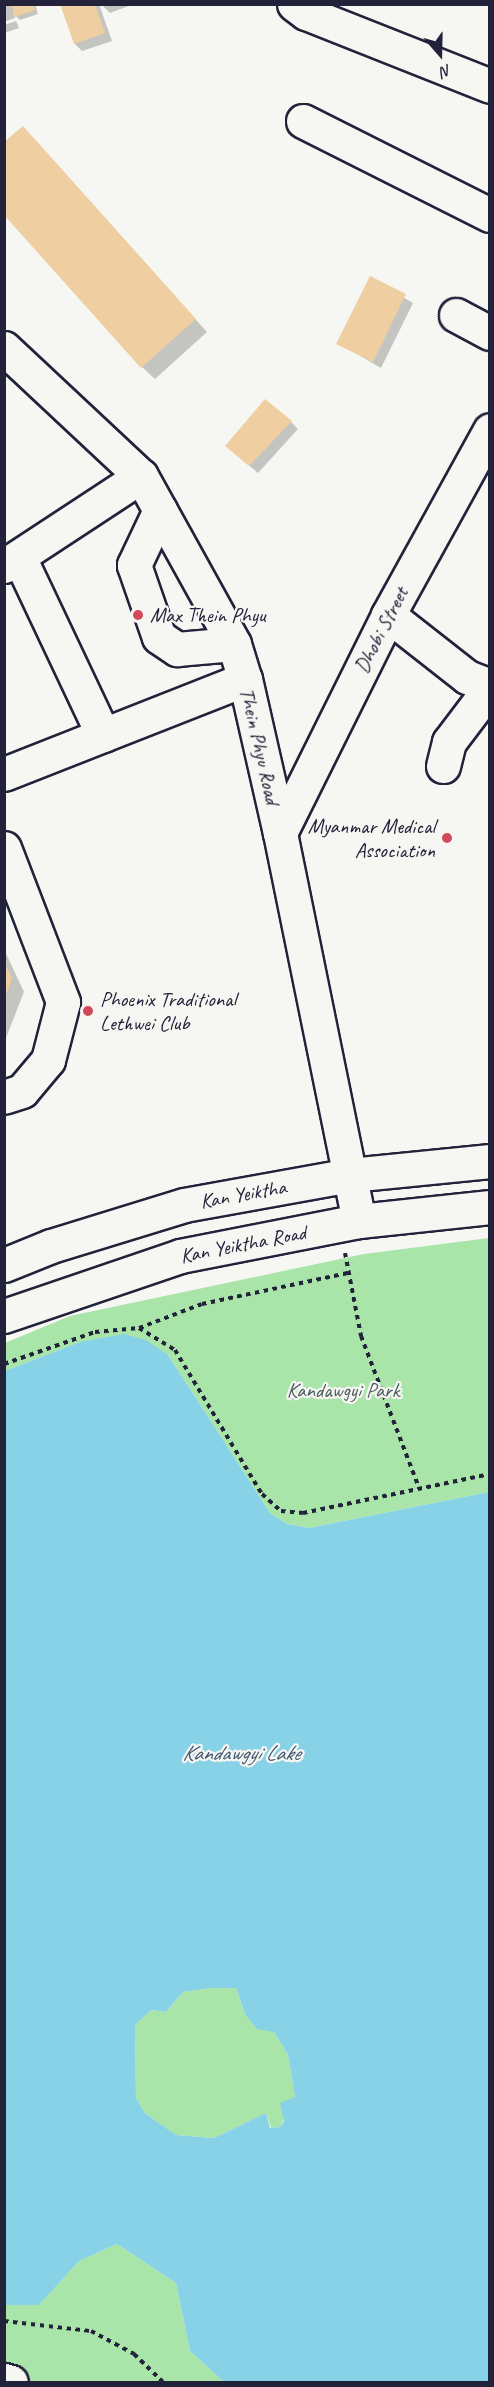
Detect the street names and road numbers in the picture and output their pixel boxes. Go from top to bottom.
street label: Dhobi Street [349,583,413,677]
street label: Thein Phyu Road [234,685,286,807]
street label: Kan Yeiktha [198,1174,288,1214]
street label: Kan Yeiktha Road [179,1220,307,1268]

